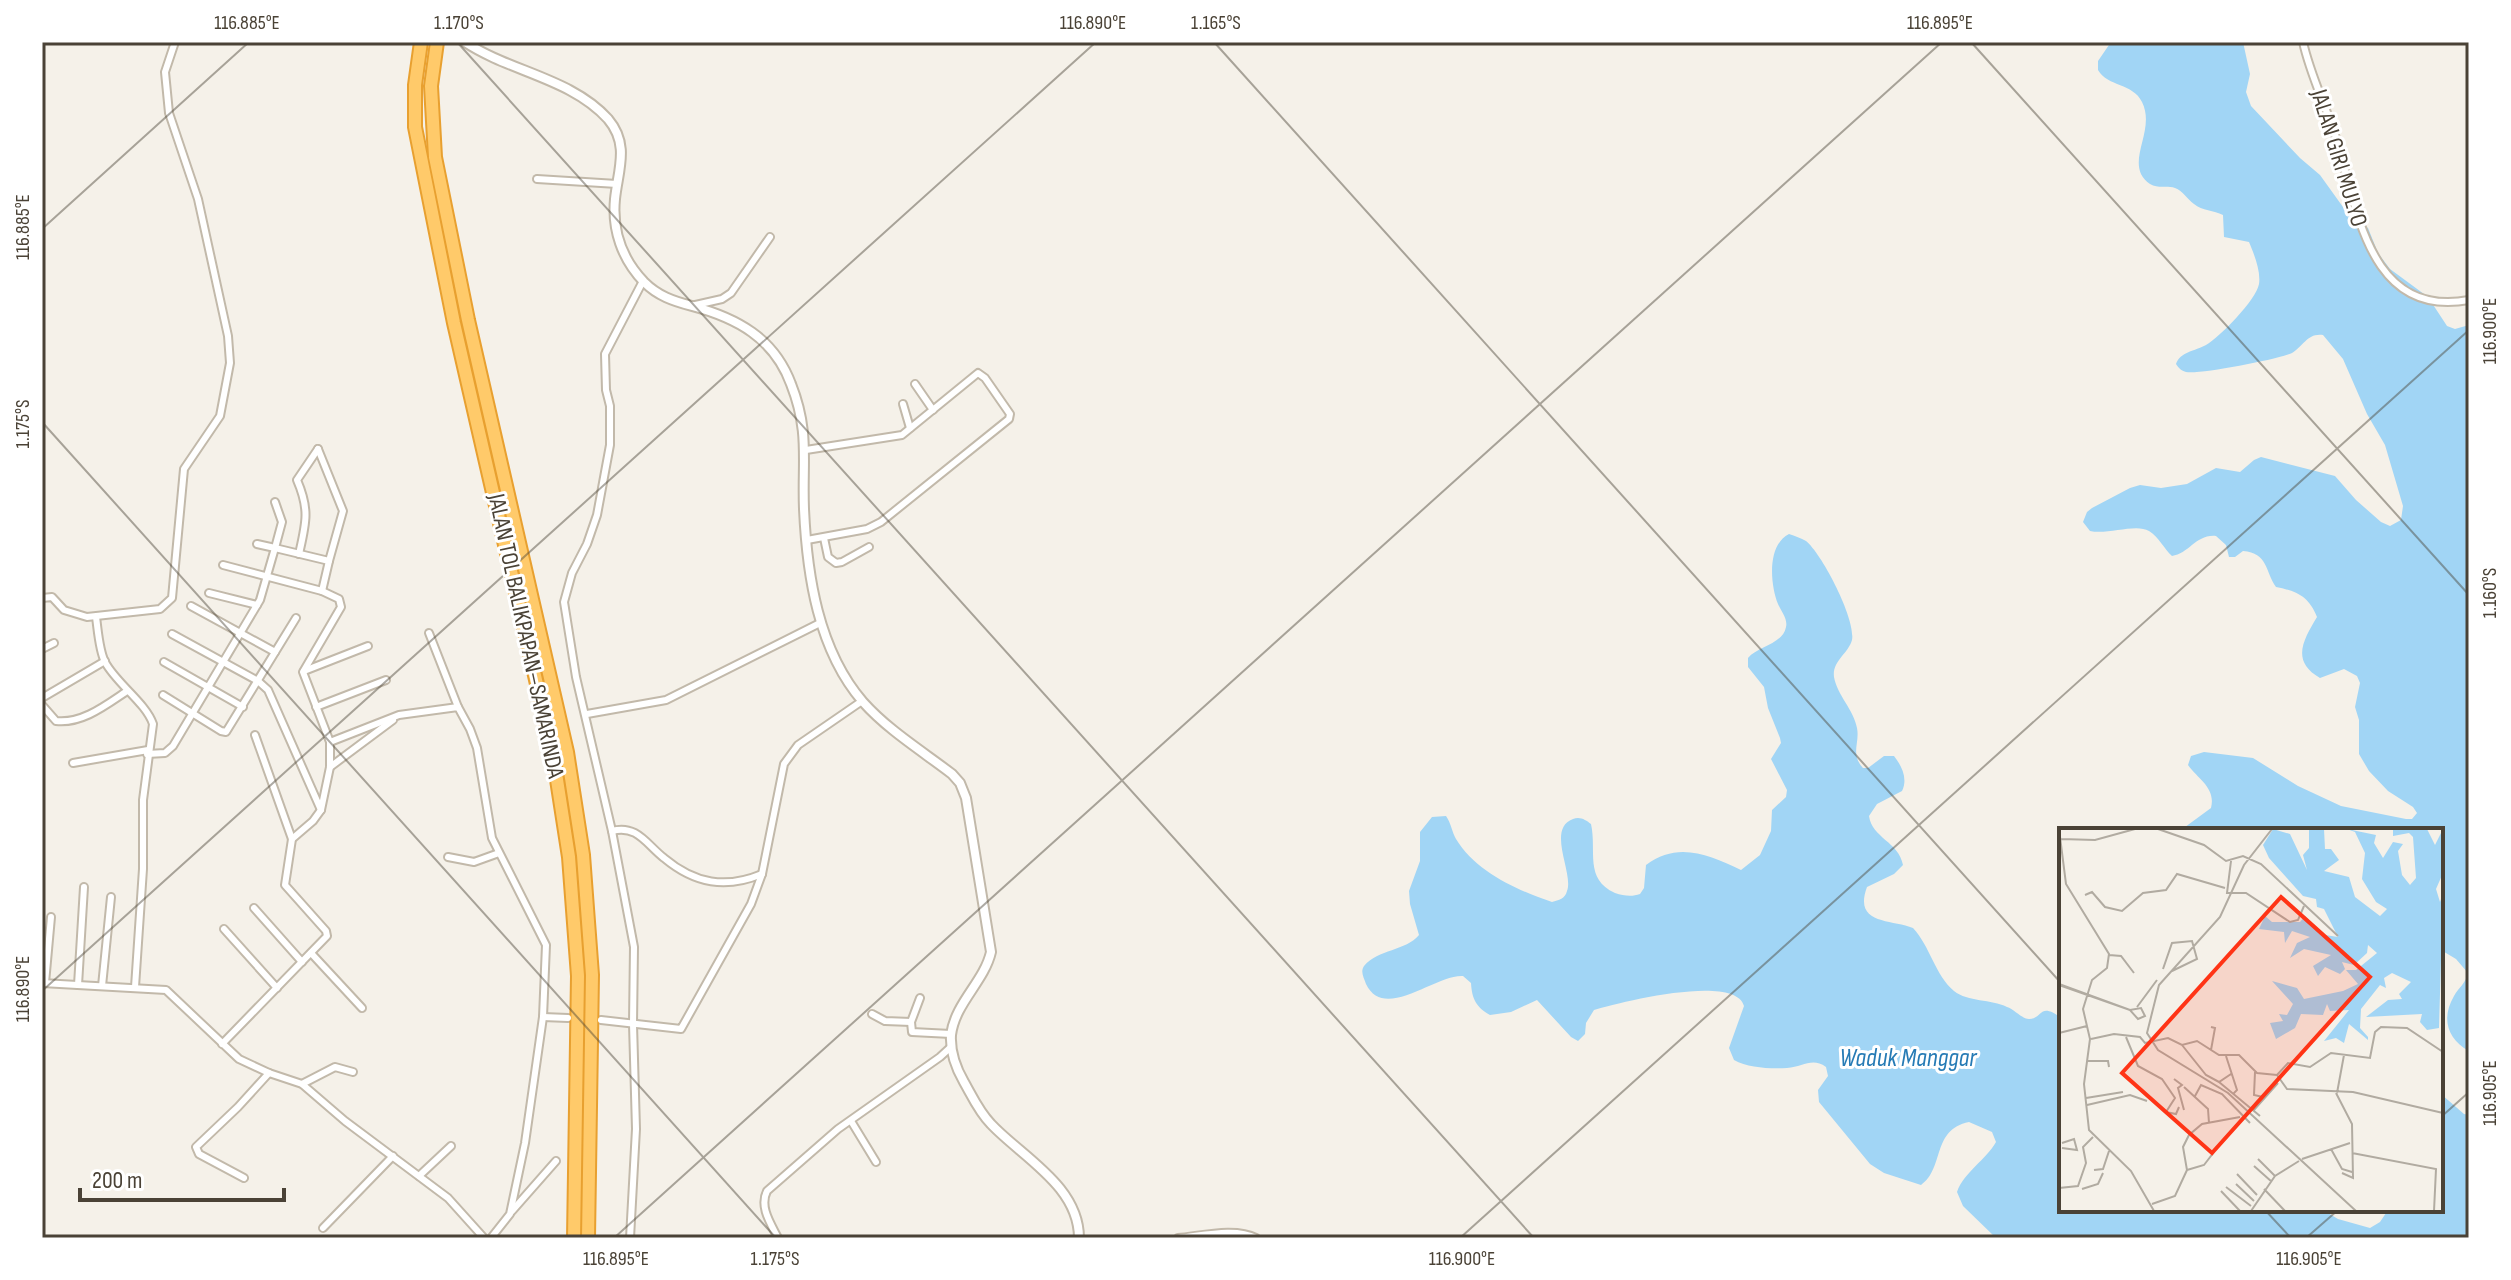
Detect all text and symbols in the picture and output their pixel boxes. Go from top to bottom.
text: 116.885°E [214,11,280,35]
text: 1.170°S [434,11,484,35]
text: 116.890°E [1060,11,1126,35]
text: 1.165°S [1191,11,1241,35]
text: 116.895°E [1907,11,1973,35]
street label: JALAN GIRI MULYO [2304,85,2374,230]
text: 116.885°E [11,194,35,260]
text: 116.900°E [2478,298,2502,364]
text: 1.175°S [11,399,35,449]
street label: JALAN TOL BALIKPAPAN–SAMARINDA [481,490,570,782]
text: 1.160°S [2478,568,2502,618]
inset map [2059,828,2443,1212]
text: 116.890°E [11,956,35,1022]
water label: Waduk Manggar [1839,1043,1978,1074]
text: 116.905°E [2478,1060,2502,1126]
scale bar [80,1152,284,1202]
text: 200 m [92,1166,143,1195]
text: 116.895°E [583,1247,649,1271]
text: 1.175°S [750,1247,800,1271]
text: 116.900°E [1429,1247,1495,1271]
text: 116.905°E [2276,1247,2342,1271]

